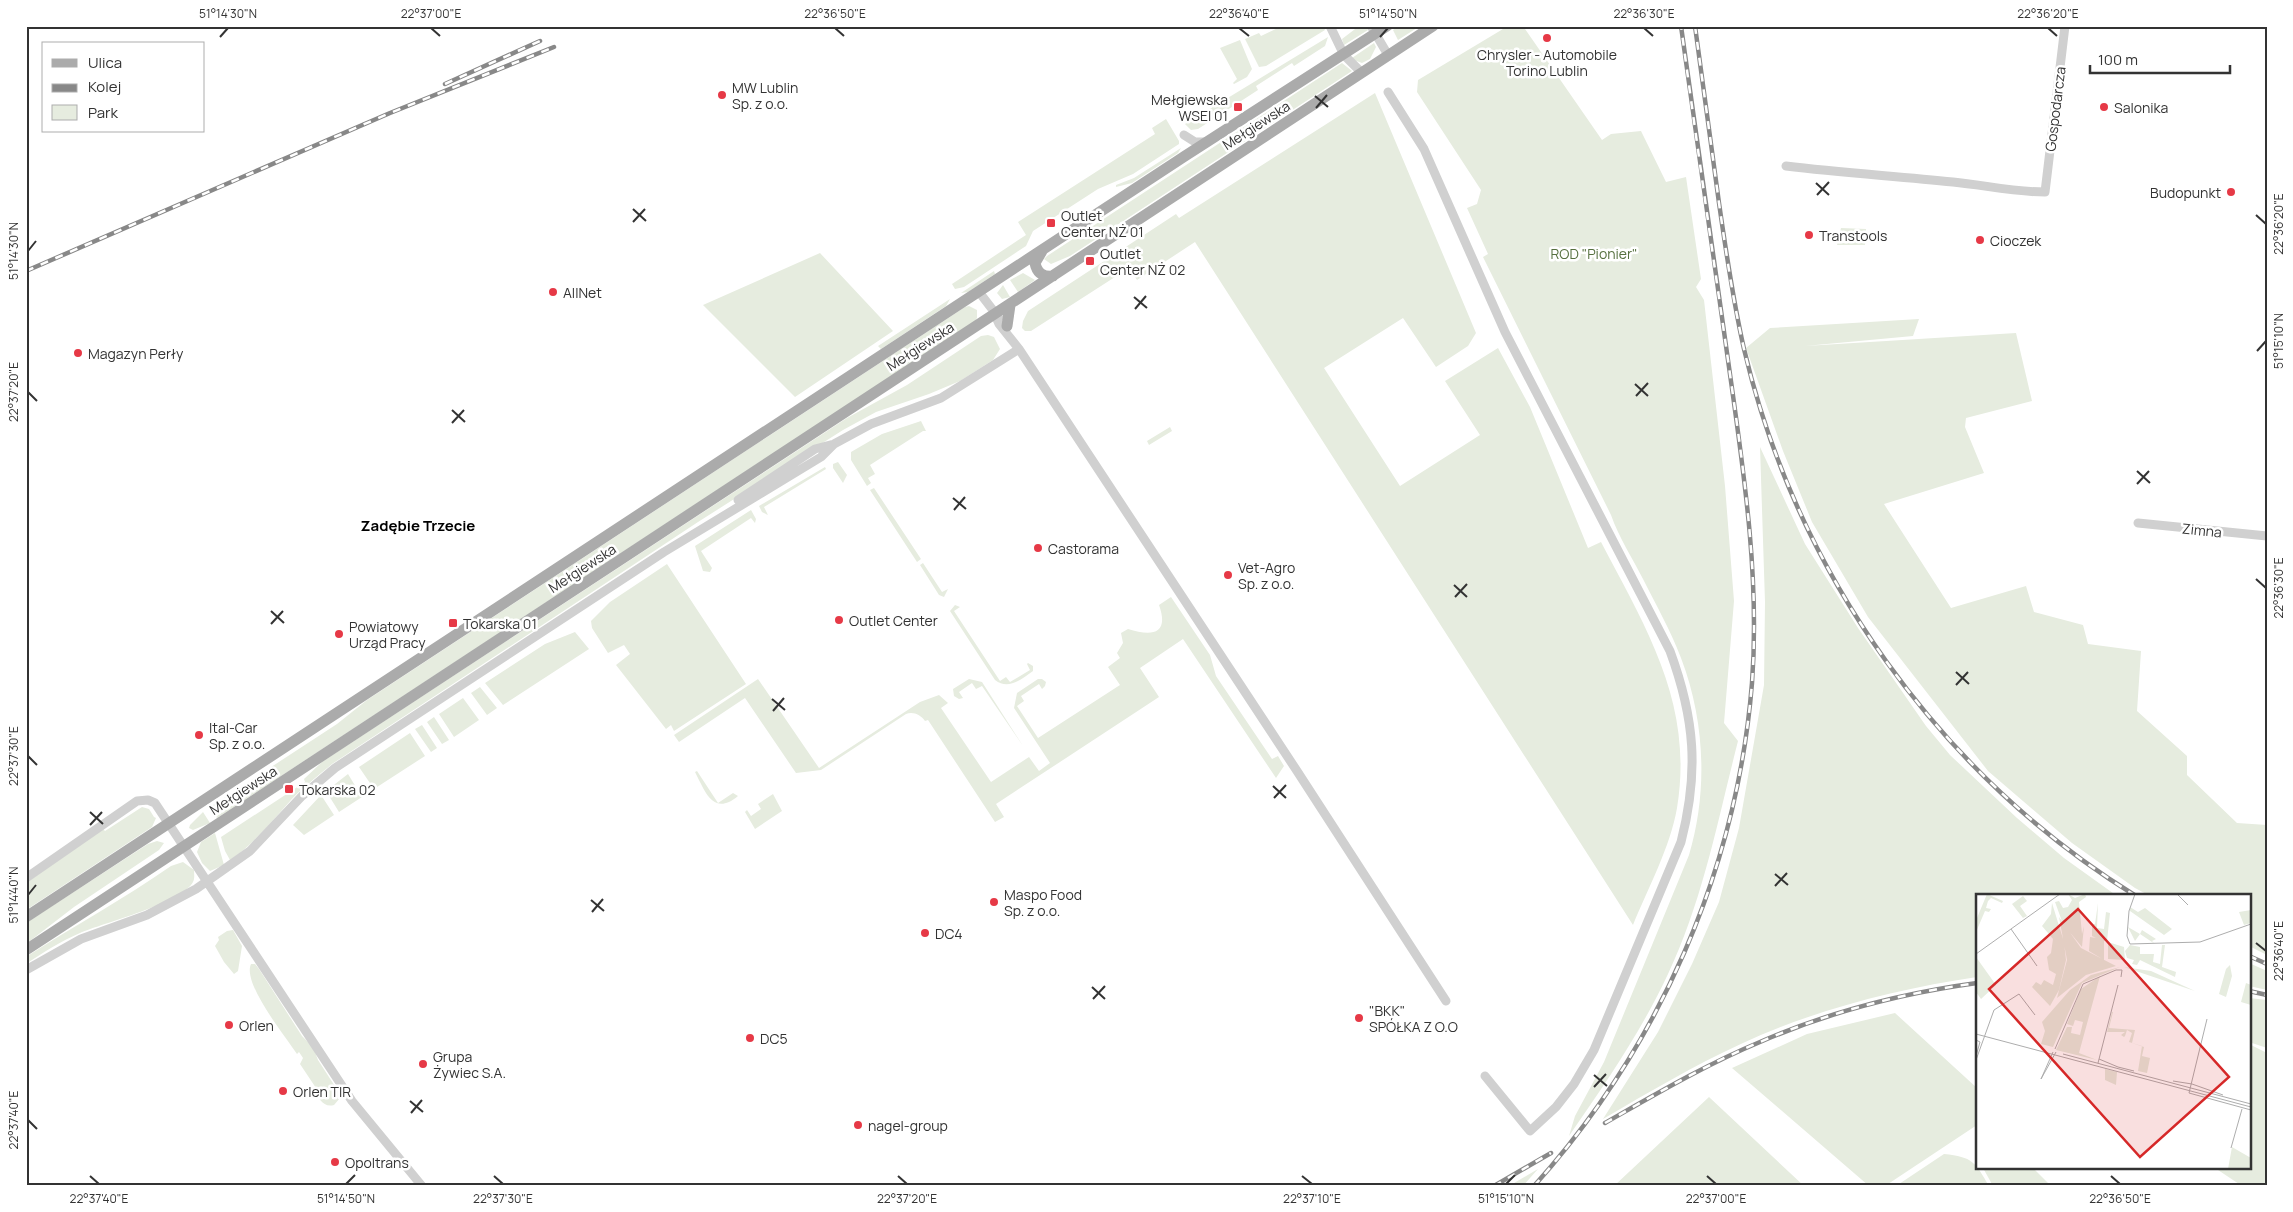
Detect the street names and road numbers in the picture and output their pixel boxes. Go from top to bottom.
street label: Gospodarcza [2040,65,2070,153]
street label: Mełgiewska [1219,96,1293,154]
street label: Mełgiewska [883,317,957,375]
street label: Zimna [2181,518,2223,542]
street label: Mełgiewska [545,539,619,597]
street label: Mełgiewska [206,761,280,819]

